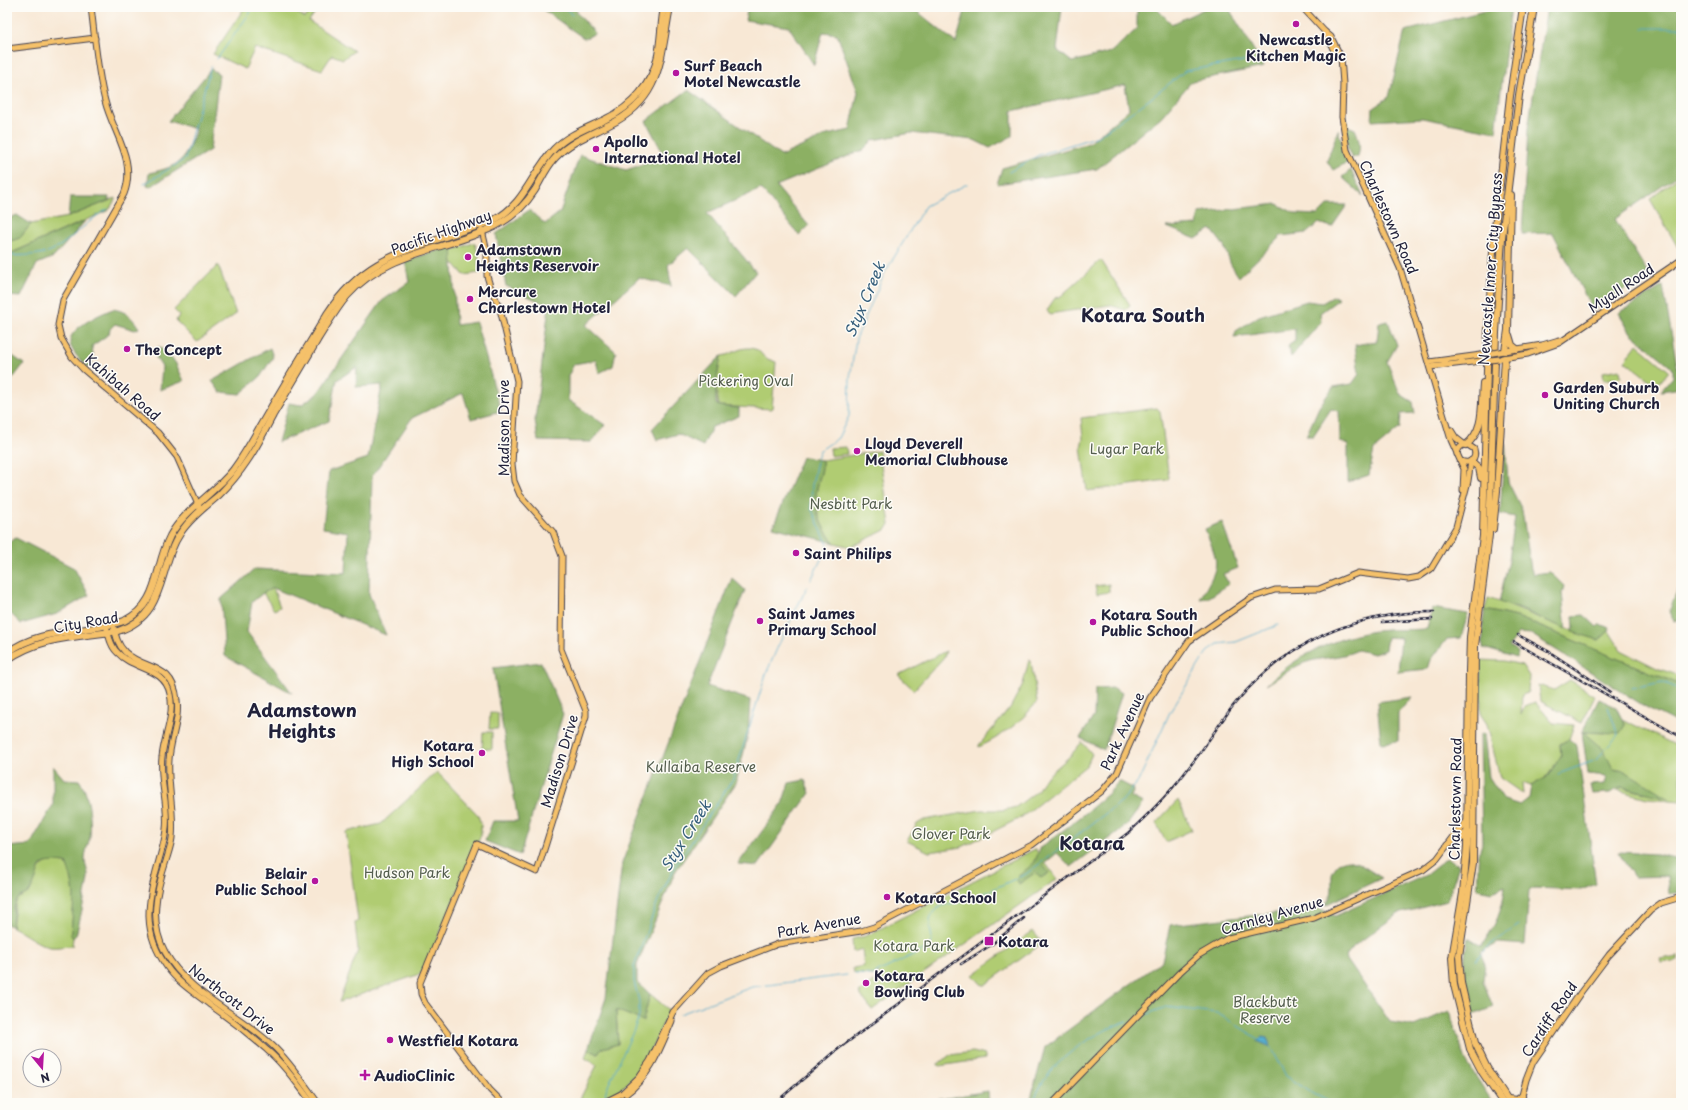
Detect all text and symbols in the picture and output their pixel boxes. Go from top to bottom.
marker: Newcastle Kitchen Magic [1291,19,1301,29]
place label: Newcastle Kitchen Magic [1246,29,1346,66]
place label: Surf Beach Motel Newcastle [684,55,801,92]
marker: Surf Beach Motel Newcastle [671,68,681,78]
place label: Apollo International Hotel [603,131,741,168]
marker: Apollo International Hotel [591,144,601,154]
street label: Charlestown Road [1354,157,1424,277]
street label: Newcastle Inner City Bypass [1473,172,1507,366]
street label: Pacific Highway [388,204,494,260]
place label: Adamstown Heights Reservoir [476,239,600,276]
marker: Adamstown Heights Reservoir [463,252,473,262]
water label: Styx Creek [838,257,891,340]
street label: Myall Road [1584,258,1658,318]
place label: Mercure Charlestown Hotel [478,281,610,318]
marker: Mercure Charlestown Hotel [465,294,475,304]
district label: Kotara South [1081,301,1205,328]
place label: The Concept [135,339,222,360]
marker: The Concept [122,344,132,354]
street label: Kahibah Road [81,348,165,426]
park label: Pickering Oval [698,370,794,391]
place label: Garden Suburb Uniting Church [1553,377,1660,414]
street label: Madison Drive [493,380,514,476]
marker: Garden Suburb Uniting Church [1540,390,1550,400]
place label: Lloyd Deverell Memorial Clubhouse [865,433,1009,470]
park label: Lugar Park [1090,438,1165,459]
marker: Lloyd Deverell Memorial Clubhouse [852,446,862,456]
park label: Nesbitt Park [809,493,893,514]
place label: Saint Philips [804,543,892,564]
marker: Saint Philips [791,548,801,558]
place label: Saint James Primary School [768,603,877,640]
place label: Kotara South Public School [1101,604,1198,641]
street label: City Road [52,606,120,638]
marker: Saint James Primary School [755,616,765,626]
marker: Kotara South Public School [1088,617,1098,627]
street label: Park Avenue [1095,688,1150,774]
district label: Adamstown Heights [247,696,357,744]
street label: Madison Drive [535,712,583,810]
place label: Kotara High School [391,735,474,772]
street label: Charlestown Road [1443,737,1467,861]
marker: Kotara High School [477,748,487,758]
park label: Kullaiba Reserve [646,756,756,777]
water label: Styx Creek [654,794,716,875]
park label: Glover Park [911,823,991,844]
district label: Kotara [1059,829,1125,856]
park label: Hudson Park [364,862,450,883]
place label: Belair Public School [215,863,308,900]
marker: Belair Public School [310,876,320,886]
place label: Kotara School [895,887,996,908]
street label: Carnley Avenue [1218,890,1326,940]
marker: Kotara School [882,892,892,902]
street label: Park Avenue [776,907,863,943]
place label: Kotara [998,931,1049,952]
park label: Kotara Park [873,935,955,956]
marker: Kotara [983,935,995,947]
street label: Northcott Drive [184,959,280,1039]
place label: Kotara Bowling Club [874,965,965,1002]
street label: Cardiff Road [1516,977,1582,1061]
marker: Kotara Bowling Club [861,978,871,988]
park label: Blackbutt Reserve [1233,991,1298,1028]
place label: Westfield Kotara [398,1030,519,1051]
marker: Westfield Kotara [385,1035,395,1045]
north arrow [22,1048,62,1088]
place label: AudioClinic [374,1065,455,1086]
text: N [38,1069,52,1088]
marker: AudioClinic [359,1069,371,1081]

